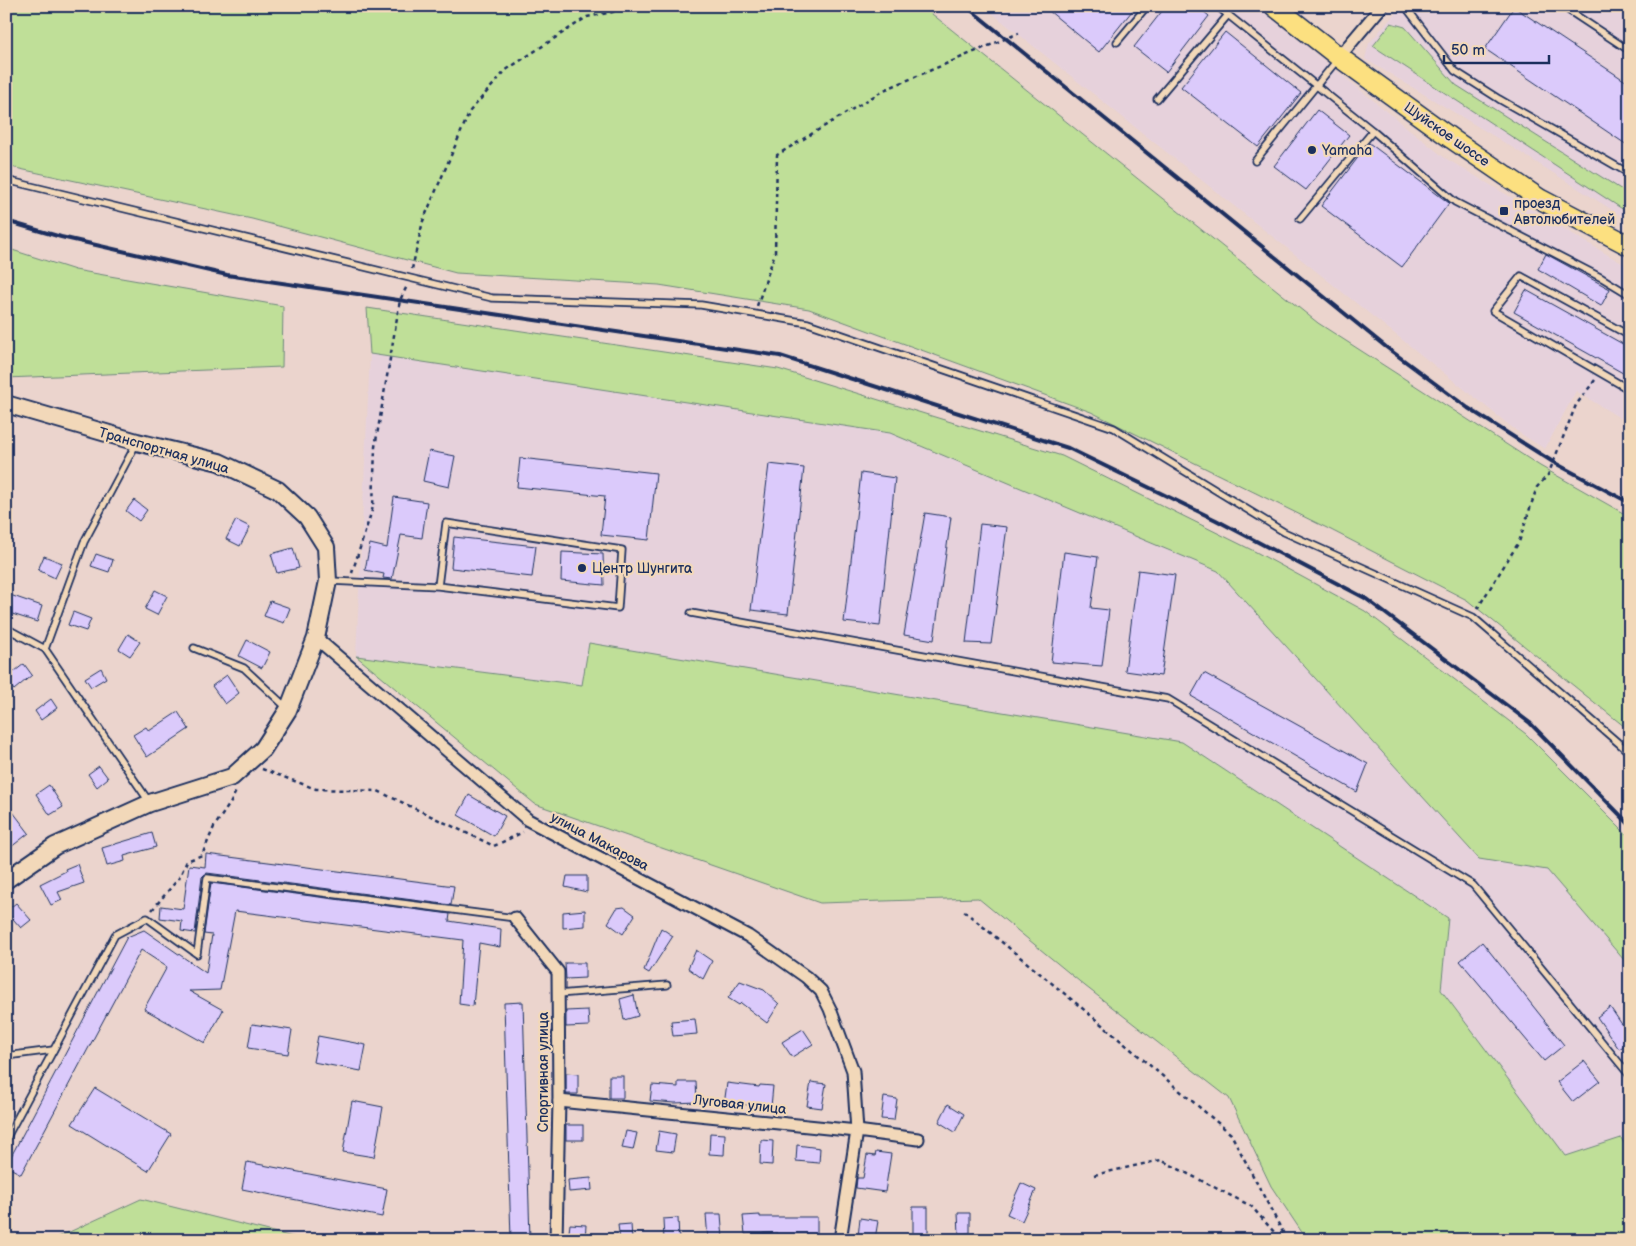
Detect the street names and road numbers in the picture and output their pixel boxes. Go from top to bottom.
street label: Шуйское шоссе [1401,99,1493,170]
street label: Транспортная улица [97,424,232,477]
street label: улица Макарова [548,808,652,875]
street label: Спортивная улица [535,1011,552,1132]
street label: Луговая улица [691,1091,788,1118]

